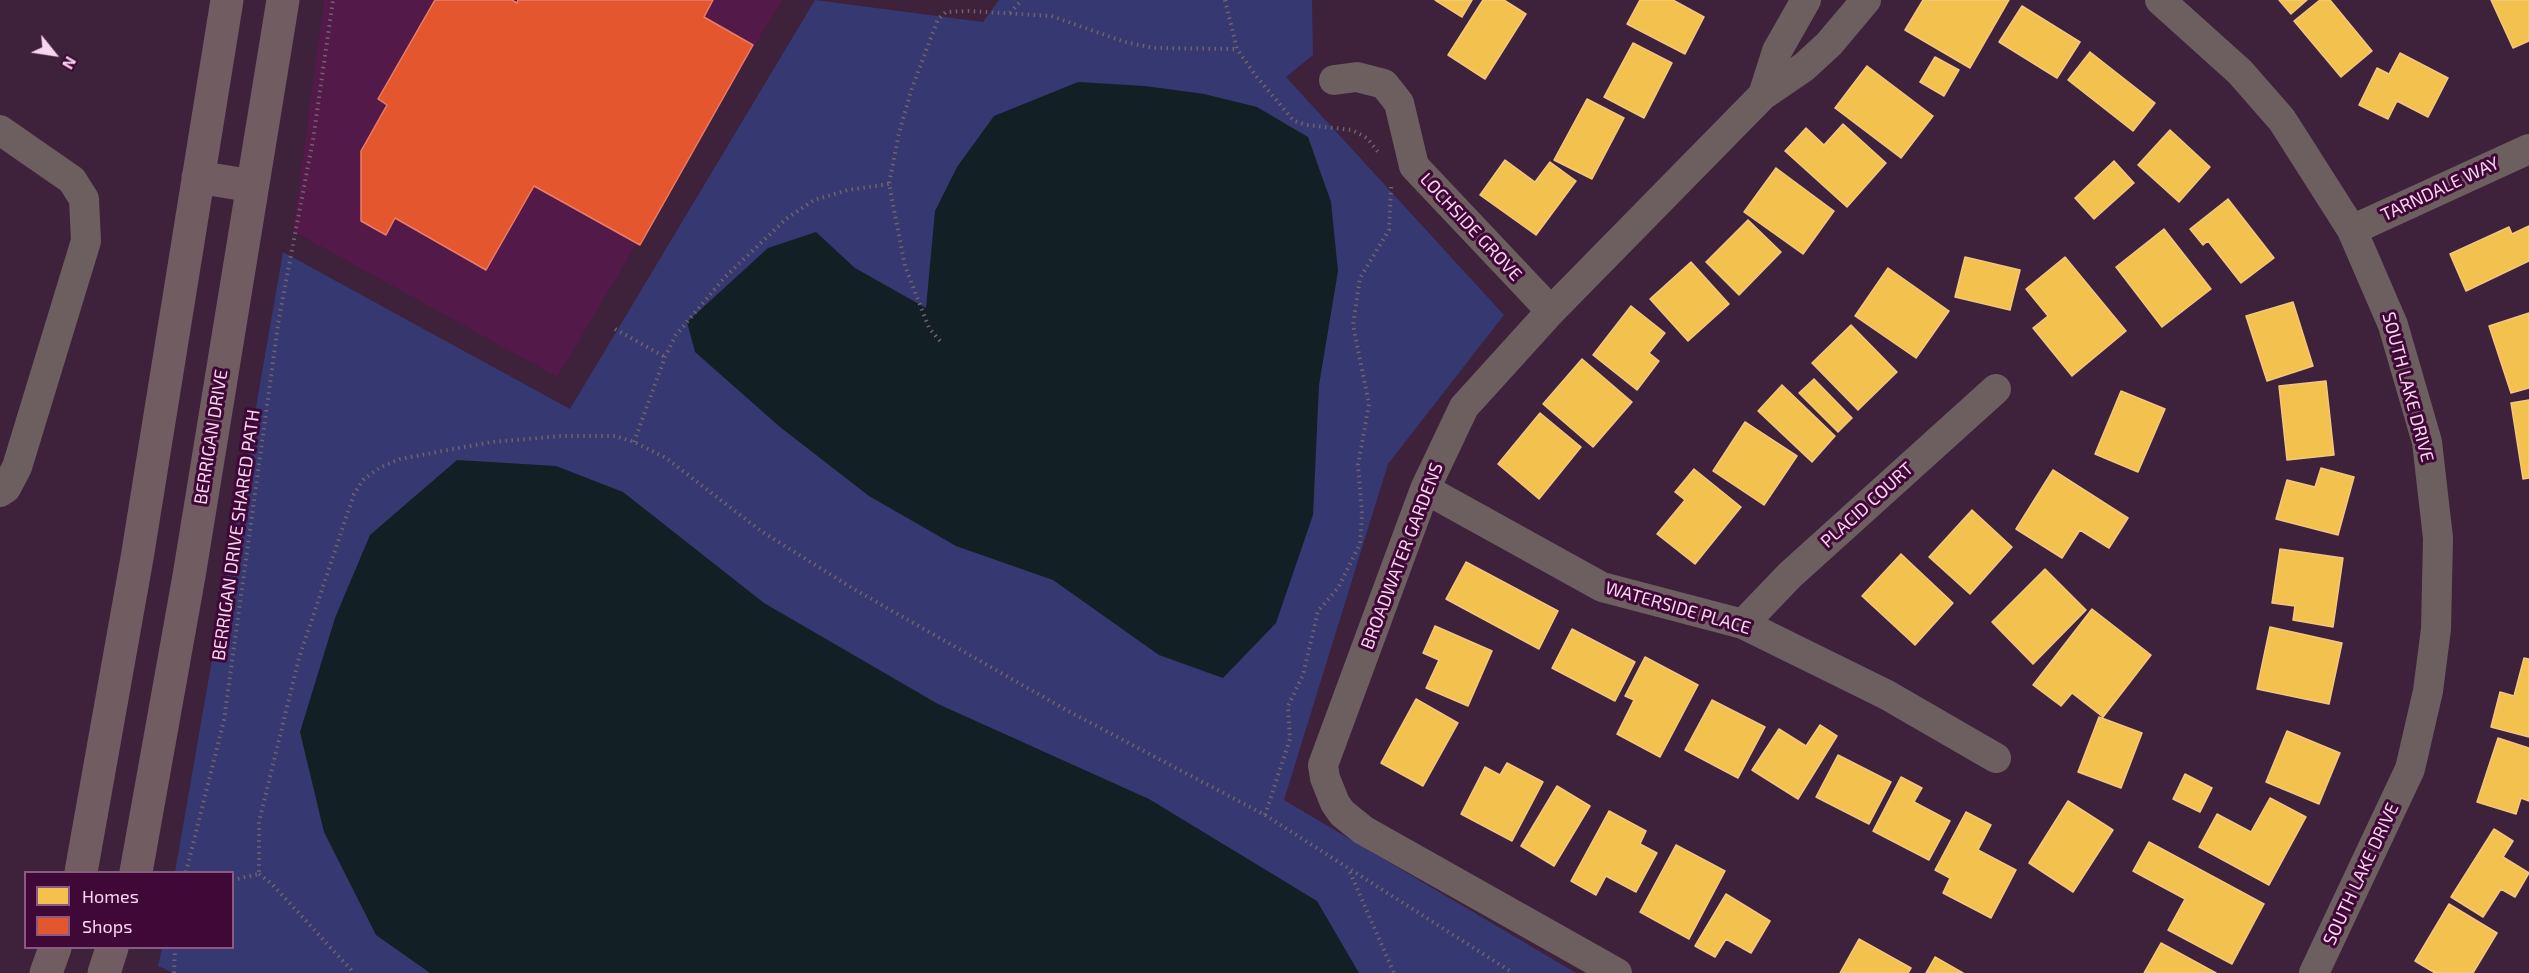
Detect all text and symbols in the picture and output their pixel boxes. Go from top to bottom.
north arrow [24,24,84,84]
text: N [59,53,81,73]
street label: TARNDALE WAY [2377,152,2503,226]
street label: LOCHSIDE GROVE [1416,169,1526,285]
street label: SOUTH LAKE DRIVE [2378,310,2438,464]
street label: BERRIGAN DRIVE [190,368,232,506]
street label: BERRIGAN DRIVE SHARED PATH [208,408,264,662]
street label: PLACID COURT [1816,458,1918,552]
street label: BROADWATER GARDENS [1356,460,1448,652]
street label: WATERSIDE PLACE [1603,577,1753,639]
street label: SOUTH LAKE DRIVE [2319,799,2403,949]
legend [24,871,234,949]
text: Homes [82,885,139,907]
text: Shops [82,915,132,937]

